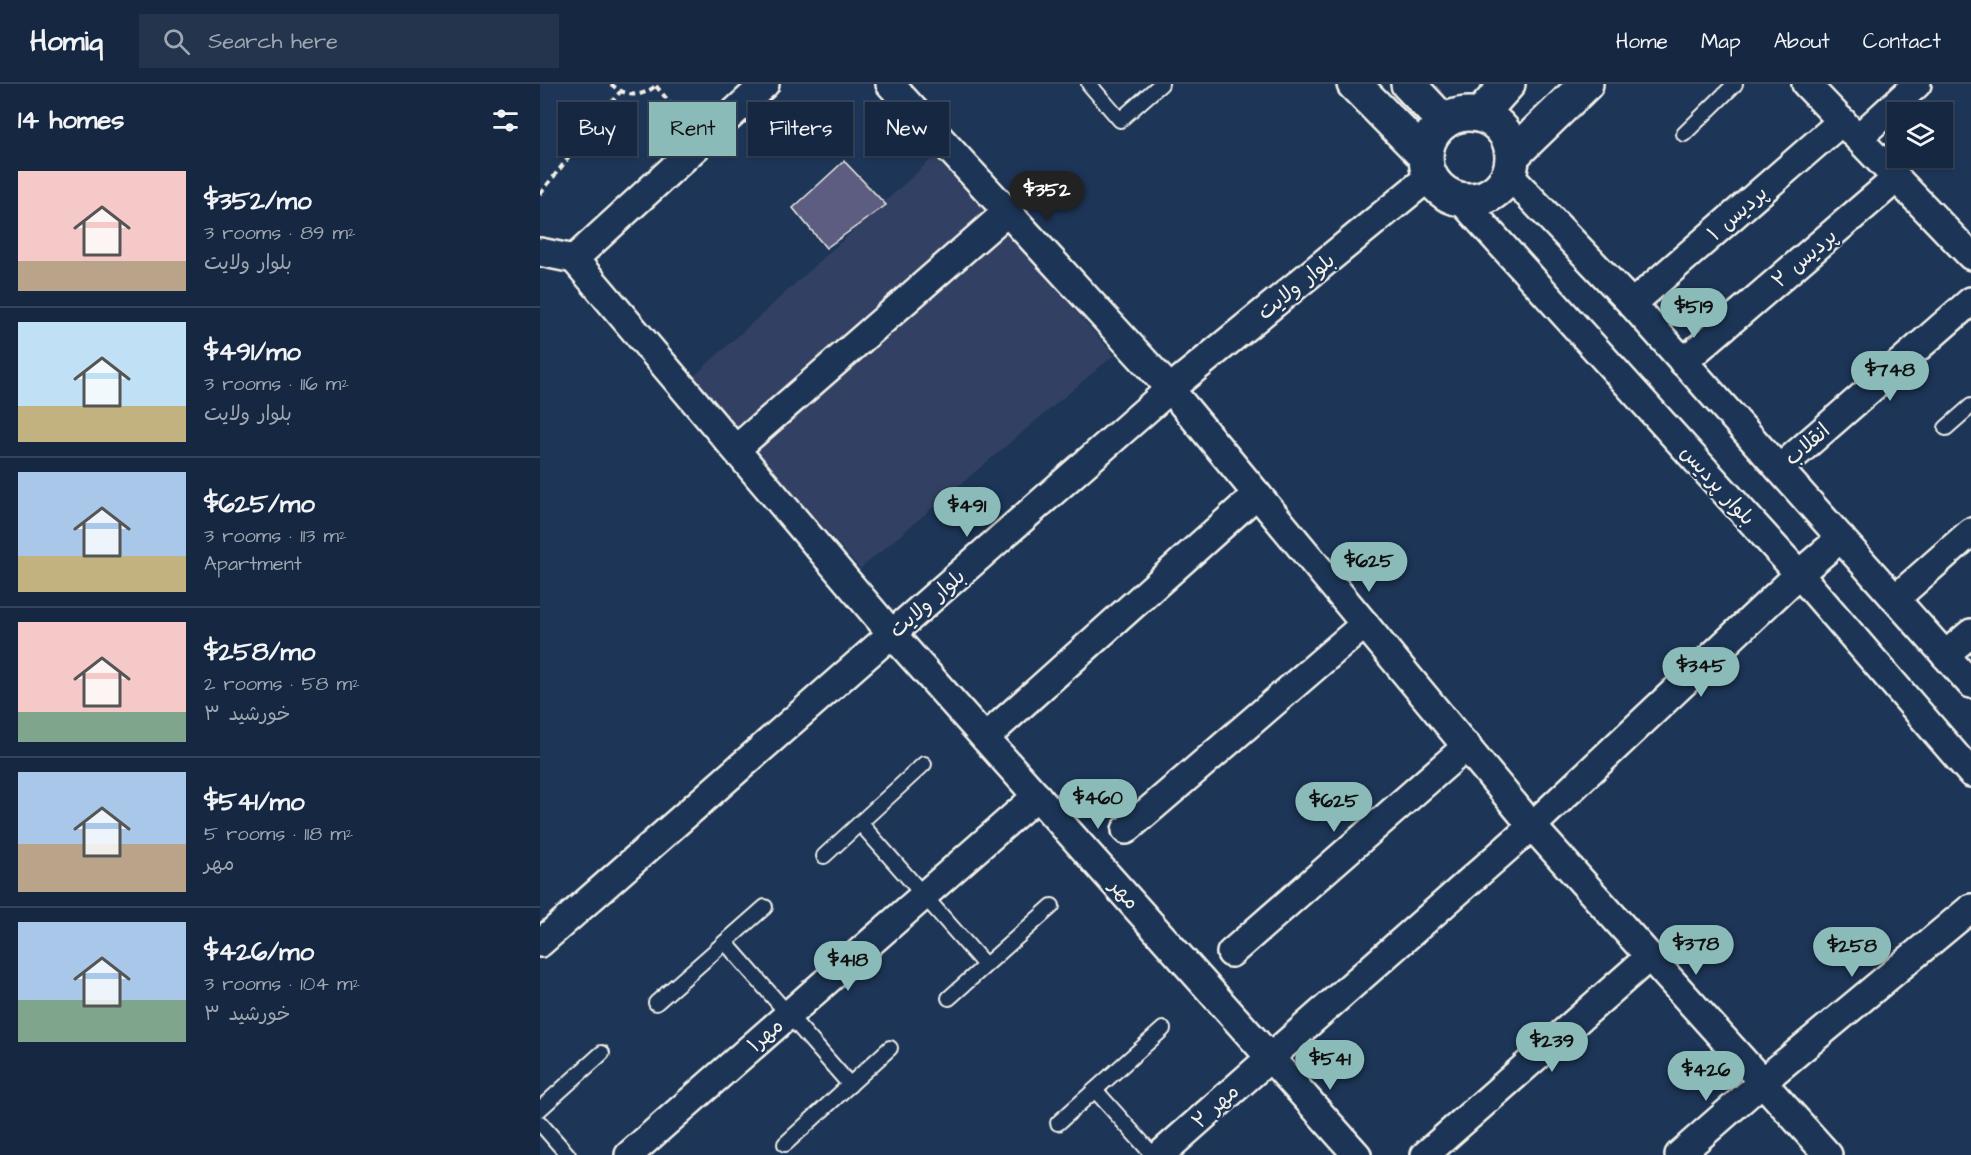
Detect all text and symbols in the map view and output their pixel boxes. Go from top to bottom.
search box [139,14,559,68]
text: Homiq [30,22,103,61]
icon: search [160,25,193,58]
text: Search here [208,26,338,57]
text: Home [1616,27,1668,56]
text: Map [1701,27,1741,56]
text: About [1774,27,1830,56]
text: Contact [1863,27,1941,56]
text: 14 homes [18,102,124,138]
chip: Buy [558,102,637,156]
chip: Rent [649,102,736,156]
chip: Filters [748,102,853,156]
chip: New [865,102,949,156]
map controls [1887,102,1953,168]
button: layers [1887,102,1953,168]
icon: filters [489,104,522,137]
pin: $352 [1011,171,1083,222]
text: $352 [1024,176,1070,204]
street label: پردیس ۱ [1701,179,1774,248]
text: $352/mo [204,183,312,219]
icon: home [66,195,138,267]
text: 3 rooms · 89 m² [204,219,356,247]
street label: پردیس ۲ [1765,222,1843,295]
street label: بلوار ولایت [1251,246,1341,327]
text: بلوار ولایت [204,249,292,277]
pin: $519 [1658,288,1730,339]
text: $519 [1674,293,1714,321]
text: $491/mo [204,334,301,370]
icon: home [66,346,138,418]
pin: $748 [1854,351,1926,402]
text: $748 [1865,356,1915,384]
text: 3 rooms · 116 m² [204,370,349,398]
text: بلوار ولایت [204,400,292,428]
street label: انقلاب [1778,416,1836,472]
street label: بلوار پردیس [1674,439,1762,532]
text: $625/mo [204,486,315,522]
pin: $491 [931,487,1003,538]
text: $491 [948,492,986,520]
icon: home [66,496,138,568]
text: 3 rooms · 113 m² [204,522,347,550]
pin: $625 [1333,542,1405,593]
text: $625 [1344,547,1394,575]
text: Apartment [204,550,302,578]
street label: بلوار ولایت [883,562,972,645]
text: $258/mo [204,634,315,670]
icon: home [66,646,138,718]
pin: $345 [1665,647,1737,698]
text: $345 [1676,652,1726,680]
text: 2 rooms · 58 m² [204,670,360,698]
text: خورشید ۳ [204,700,290,728]
pin: $460 [1062,779,1134,830]
pin: $625 [1298,782,1370,833]
text: $541/mo [204,784,305,820]
text: $460 [1073,784,1123,812]
text: $625 [1309,787,1359,815]
icon: home [66,796,138,868]
text: 5 rooms · 118 m² [204,820,353,848]
text: مهر [204,850,234,878]
street label: مهر [1102,871,1146,916]
pin: $378 [1660,925,1732,976]
pin: $258 [1816,927,1888,978]
text: $378 [1673,930,1719,958]
text: $258 [1827,932,1877,960]
text: $426/mo [204,934,314,970]
pin: $418 [812,941,884,992]
icon: home [66,946,138,1018]
text: $418 [828,946,868,974]
text: 3 rooms · 104 m² [204,970,360,998]
text: خورشید ۳ [204,1000,290,1028]
street label: مهر۱ [741,1011,790,1059]
pin: $239 [1516,1022,1588,1073]
text: $239 [1530,1027,1574,1055]
pin: $541 [1294,1040,1366,1091]
text: $541 [1309,1045,1351,1073]
pin: $426 [1670,1051,1742,1102]
text: $426 [1682,1056,1730,1084]
street label: مهر ۲ [1185,1077,1245,1135]

